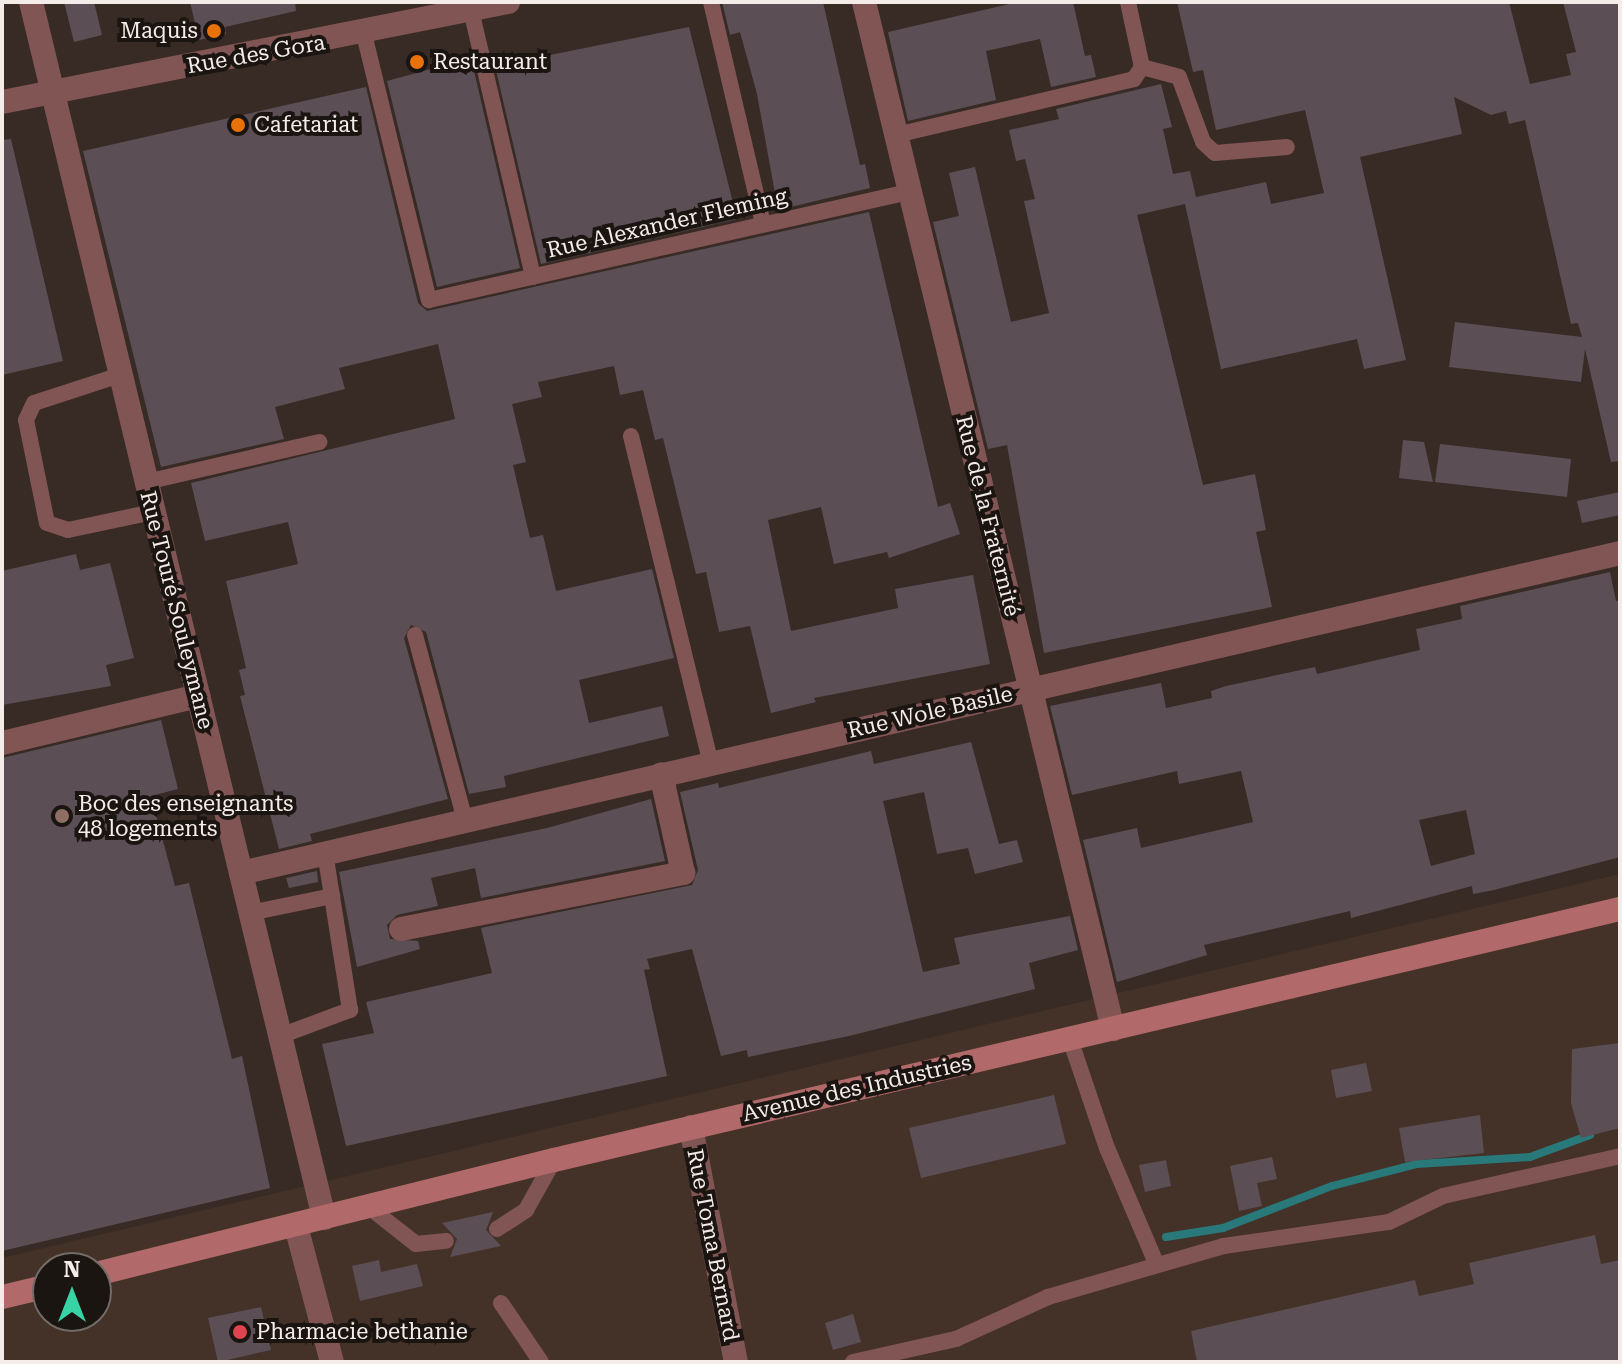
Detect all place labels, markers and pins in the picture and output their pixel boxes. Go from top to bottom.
place label: Maquis [120,18,198,44]
marker: Maquis [205,22,223,40]
place label: Restaurant [433,49,547,75]
marker: Restaurant [408,53,426,71]
place label: Cafetariat [254,112,358,138]
marker: Cafetariat [229,116,247,134]
place label: Boc des enseignants 48 logements [78,790,294,842]
marker: Boc des enseignants 48 logements [53,807,71,825]
place label: Pharmacie bethanie [256,1319,468,1345]
marker: Pharmacie bethanie [231,1323,249,1341]

